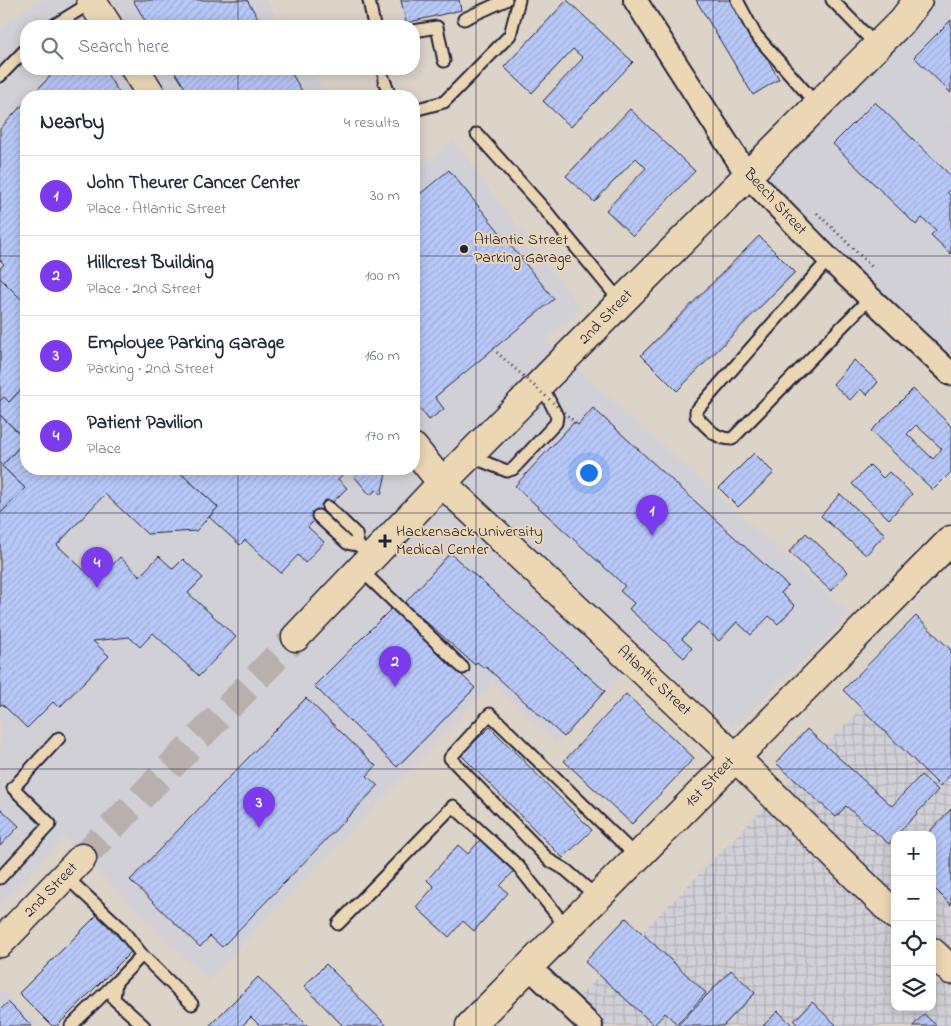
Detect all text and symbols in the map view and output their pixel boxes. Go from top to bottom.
search box [20,20,420,75]
icon: search [38,34,66,62]
text: Search here [78,34,169,61]
text: Nearby [40,108,104,138]
text: 4 results [344,111,400,135]
street label: Beech Street [737,162,813,241]
text: John Theurer Cancer Center [87,170,300,197]
text: 1 [53,184,59,208]
text: 30 m [370,184,400,208]
text: Place · Atlantic Street [87,197,226,221]
place label: Atlantic Street Parking Garage [474,228,572,270]
marker: Atlantic Street Parking Garage [458,243,470,255]
text: Hillcrest Building [87,250,214,277]
text: 2 [52,264,60,288]
text: 100 m [365,264,400,288]
text: Place · 2nd Street [87,277,201,301]
street label: 2nd Street [573,283,639,350]
text: Employee Parking Garage [87,330,284,357]
text: 3 [53,344,59,368]
text: 160 m [365,344,400,368]
text: Parking · 2nd Street [87,357,214,381]
text: Patient Pavilion [87,410,203,437]
text: 4 [53,424,59,448]
text: 170 m [365,424,400,448]
text: Place [87,437,121,461]
your location [576,460,602,486]
pin: 1 [636,495,668,536]
place label: Hackensack University Medical Center [396,520,543,562]
marker: Hackensack University Medical Center [378,534,392,548]
pin: 4 [81,547,113,588]
street label: Atlantic Street [611,640,697,722]
pin: 2 [379,646,411,687]
street label: 1st Street [680,751,741,813]
pin: 3 [243,787,275,828]
map controls [891,831,936,1011]
button: + [891,831,936,876]
street label: 2nd Street [18,856,84,923]
button: − [891,876,936,921]
button: locate [891,921,936,966]
button: layers [891,966,936,1011]

